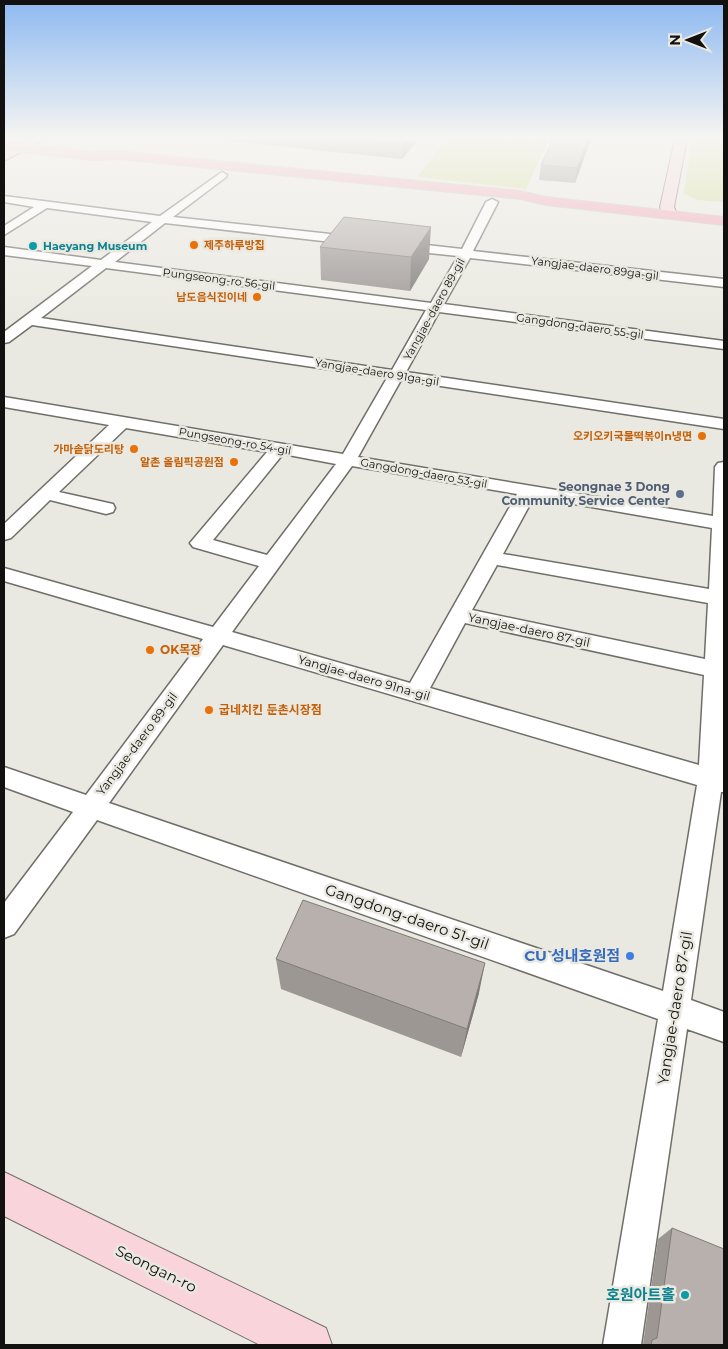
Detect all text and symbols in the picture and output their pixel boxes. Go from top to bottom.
north arrow [663,15,713,65]
text: N [666,34,684,46]
place label: 제주하루방집 [204,238,265,252]
place label: Haeyang Museum [43,239,147,253]
marker: 제주하루방집 [188,239,200,251]
marker: Haeyang Museum [27,240,39,252]
street label: Yangjae-daero 89ga-gil [530,253,660,283]
street label: Yangjae-daero 89-gil [400,256,468,362]
street label: Pungseong-ro 56-gil [162,265,276,293]
place label: 남도음식진이네 [176,290,247,304]
marker: 남도음식진이네 [251,291,263,303]
street label: Gangdong-daero 55-gil [515,310,645,342]
street label: Yangjae-daero 91ga-gil [314,355,440,389]
street label: Pungseong-ro 54-gil [178,424,292,458]
place label: 오키오키국물떡볶이n냉면 [573,429,692,443]
marker: 오키오키국물떡볶이n냉면 [696,430,708,442]
place label: 가마솥닭도리탕 [53,442,124,456]
marker: 가마솥닭도리탕 [128,443,140,455]
place label: 알촌 올림픽공원점 [140,455,224,469]
street label: Gangdong-daero 53-gil [360,455,488,491]
marker: 알촌 올림픽공원점 [228,456,240,468]
place label: Seongnae 3 Dong Community Service Center [501,479,670,508]
marker: Seongnae 3 Dong Community Service Center [674,488,686,500]
street label: Yangjae-daero 87-gil [467,609,591,650]
place label: OK목장 [160,642,201,657]
marker: OK목장 [144,644,156,656]
street label: Yangjae-daero 91na-gil [296,651,432,704]
street label: Yangjae-daero 89-gil [93,689,180,798]
place label: 굽네치킨 둔촌시장점 [219,702,322,717]
marker: 굽네치킨 둔촌시장점 [203,704,215,716]
street label: Gangdong-daero 51-gil [323,880,492,954]
street label: Yangjae-daero 87-gil [653,930,696,1086]
place label: CU 성내호원점 [524,946,620,965]
marker: CU 성내호원점 [624,950,636,962]
street label: Seongan-ro [112,1241,200,1296]
place label: 호원아트홀 [606,1285,675,1304]
marker: 호원아트홀 [679,1289,691,1301]

